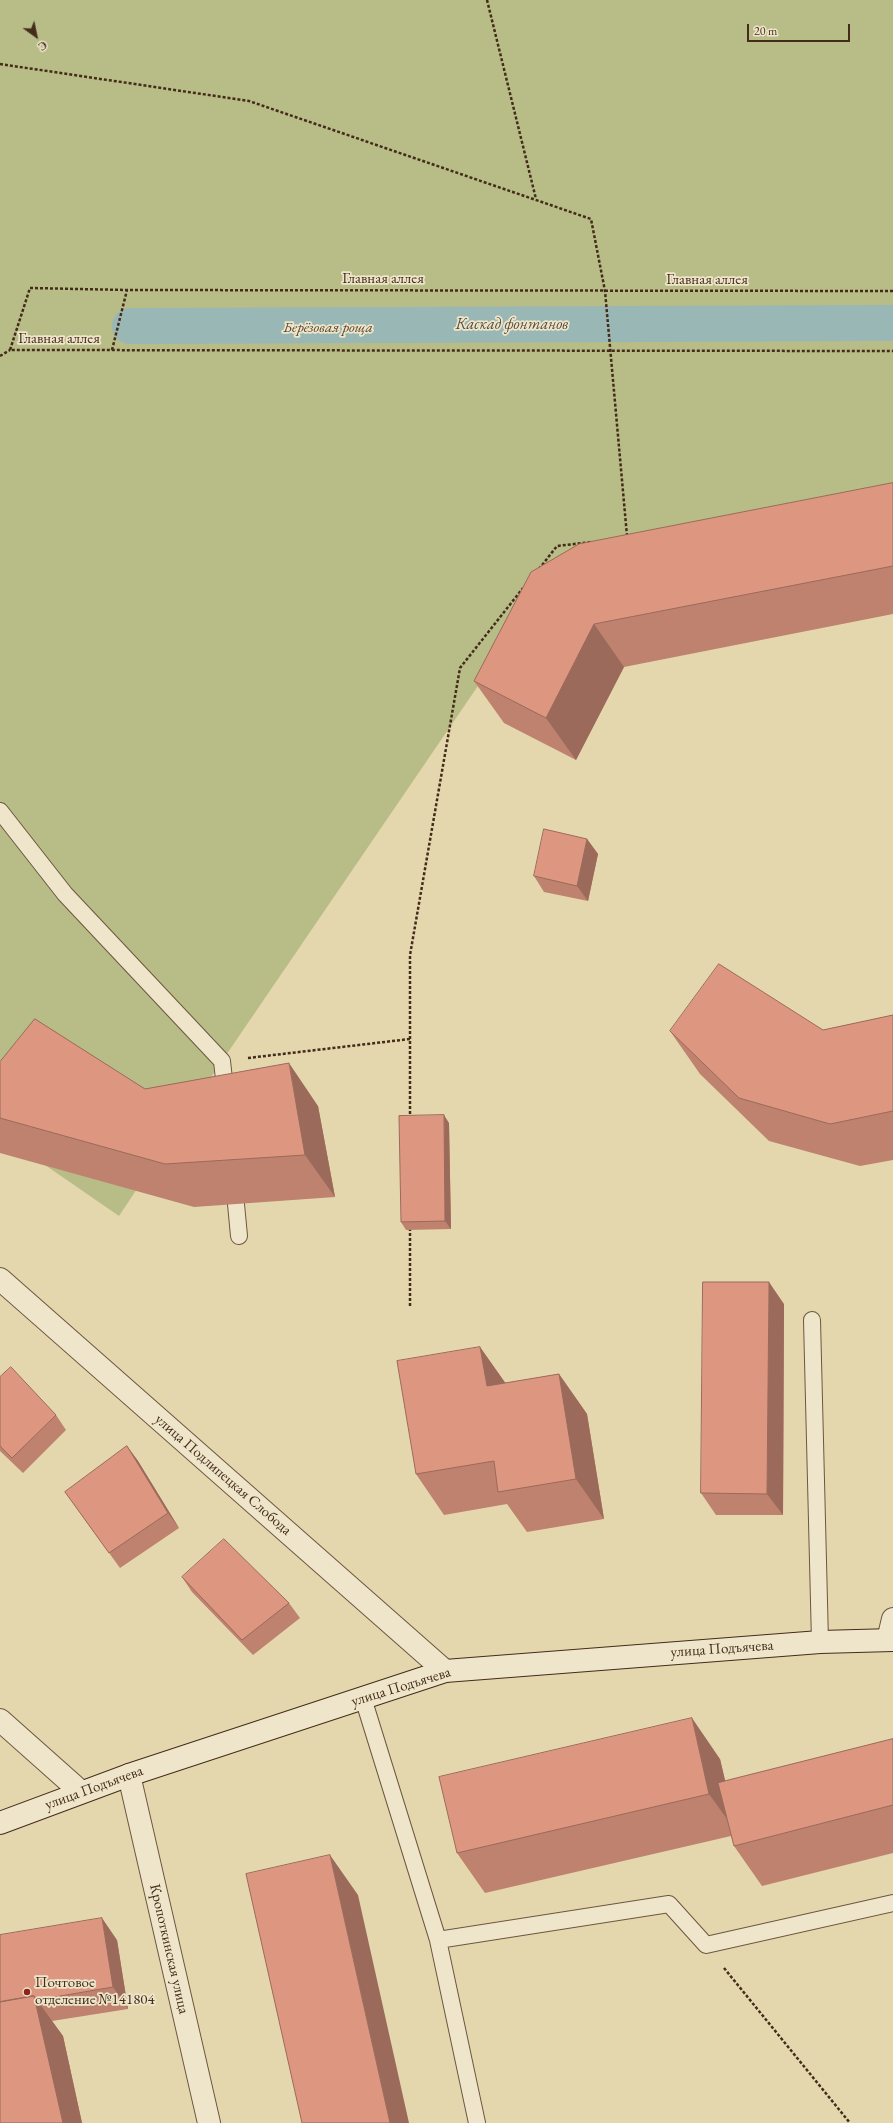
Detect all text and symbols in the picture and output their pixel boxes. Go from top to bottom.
north arrow [16,16,56,56]
scale bar [749,16,852,42]
text: 20 m [754,23,777,39]
text: С [35,38,50,54]
street label: Главная аллея [342,270,424,288]
street label: Главная аллея [666,271,748,289]
water label: Каскад фонтанов [456,315,568,335]
park label: Берёзовая роща [283,319,373,337]
street label: Главная аллея [18,330,100,348]
street label: улица Подлипецкая Слобода [151,1411,295,1539]
street label: улица Подъячева [670,1636,774,1662]
street label: улица Подъячева [349,1663,453,1711]
street label: улица Подъячева [42,1762,146,1814]
street label: Кропоткинская улица [145,1882,193,2016]
place label: Почтовое отделение №141804 [35,1974,155,2009]
marker: Почтовое отделение №141804 [22,1987,32,1997]

